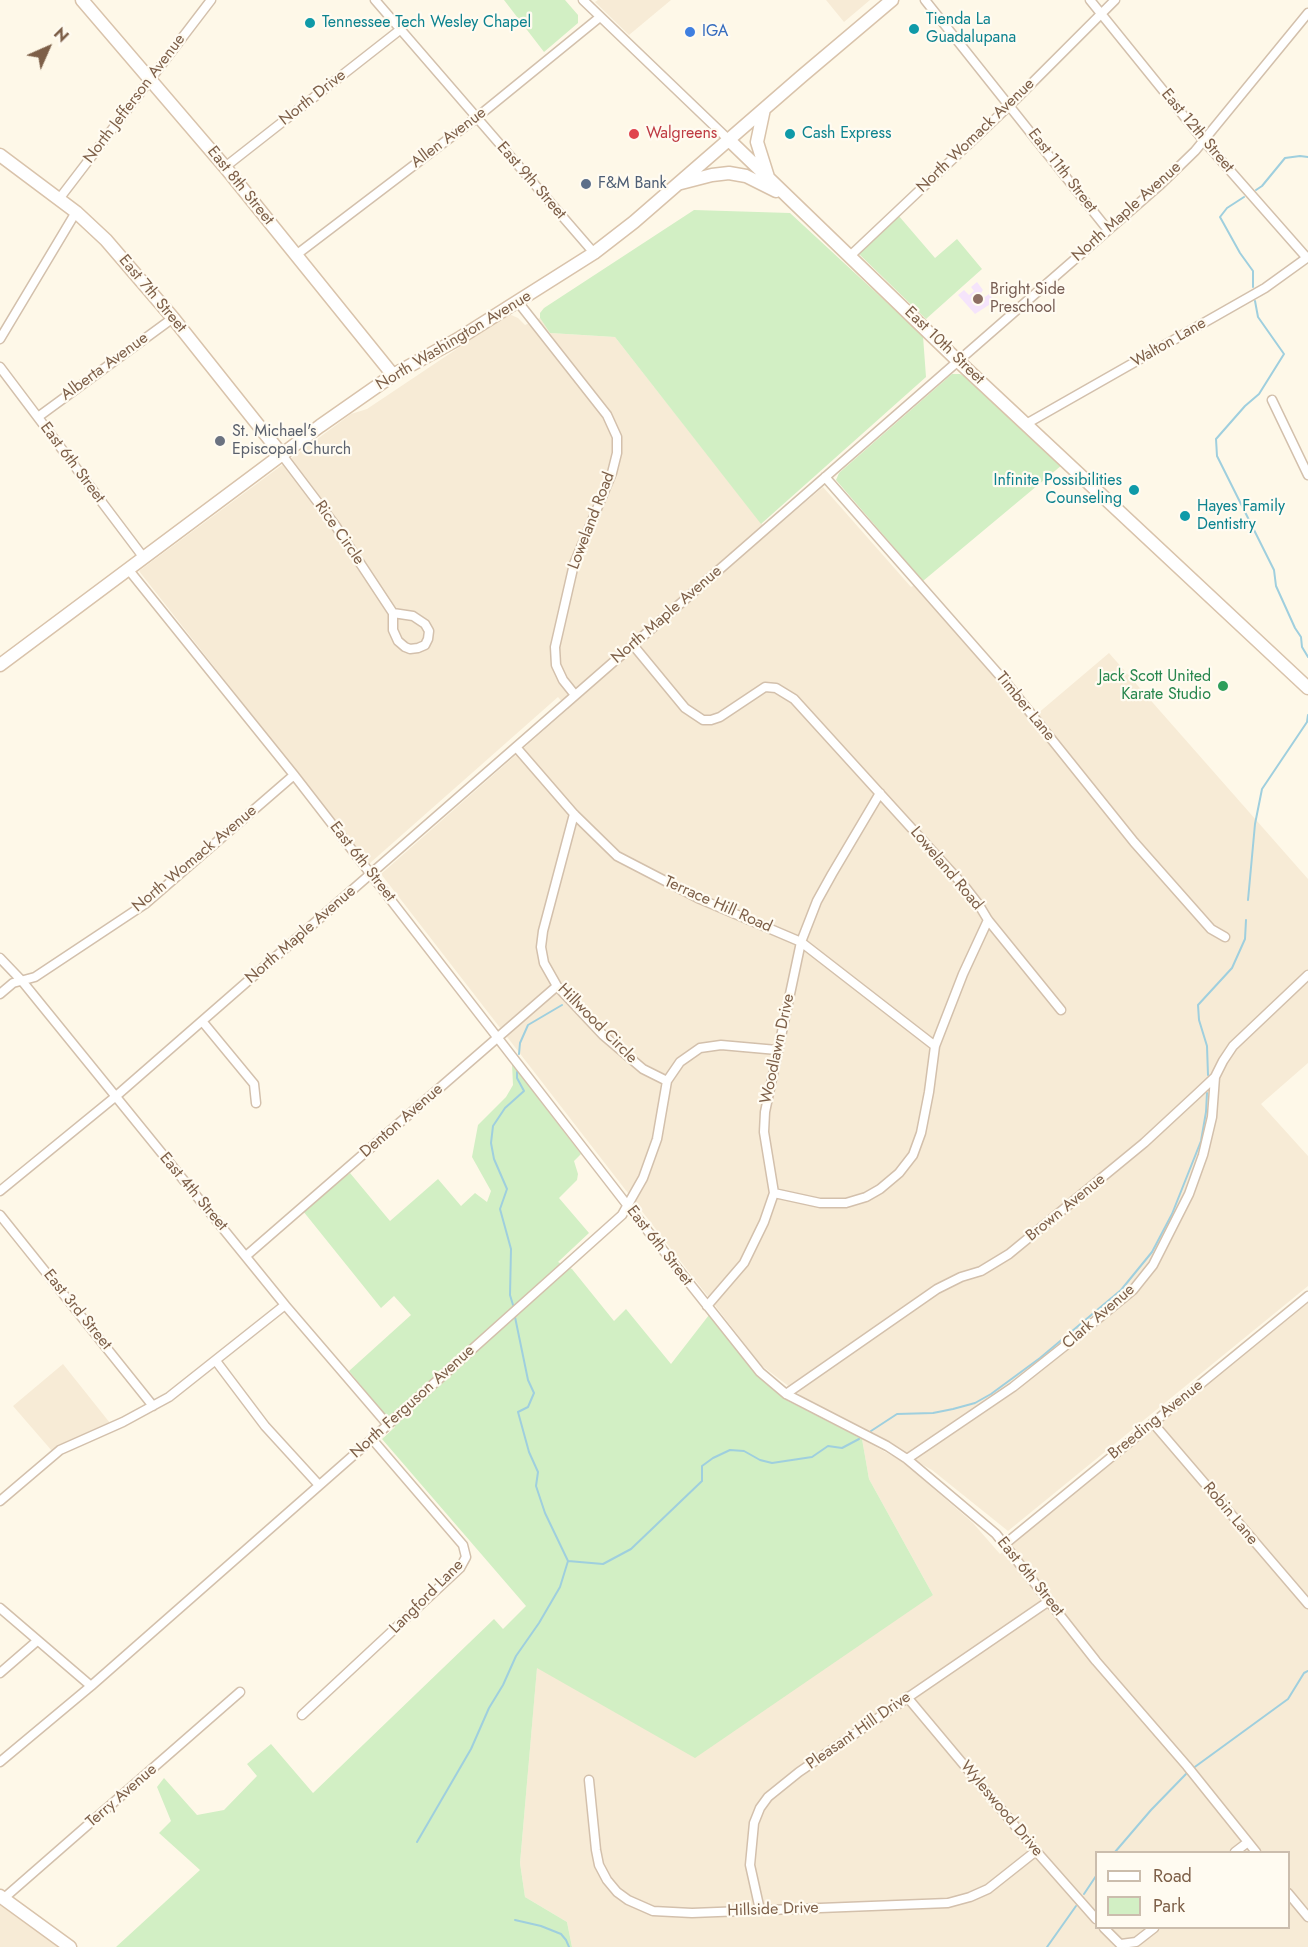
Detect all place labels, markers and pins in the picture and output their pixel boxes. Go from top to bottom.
place label: Tienda La Guadalupana [926,10,1016,48]
place label: Tennessee Tech Wesley Chapel [322,13,531,33]
marker: Tennessee Tech Wesley Chapel [303,16,317,30]
place label: IGA [702,22,728,42]
marker: Tienda La Guadalupana [907,22,921,36]
marker: IGA [683,25,697,39]
place label: Walgreens [646,124,717,144]
place label: Cash Express [802,124,891,144]
marker: Walgreens [627,127,641,141]
marker: Cash Express [783,127,797,141]
place label: F&M Bank [598,174,667,194]
marker: F&M Bank [579,177,593,191]
place label: Bright Side Preschool [990,280,1065,318]
marker: Bright Side Preschool [971,292,985,306]
place label: St. Michael's Episcopal Church [232,422,351,460]
marker: St. Michael's Episcopal Church [213,434,227,448]
place label: Infinite Possibilities Counseling [994,471,1122,509]
marker: Infinite Possibilities Counseling [1127,483,1141,497]
place label: Hayes Family Dentistry [1197,497,1285,535]
marker: Hayes Family Dentistry [1178,509,1192,523]
place label: Jack Scott United Karate Studio [1099,667,1211,705]
marker: Jack Scott United Karate Studio [1216,679,1230,693]

